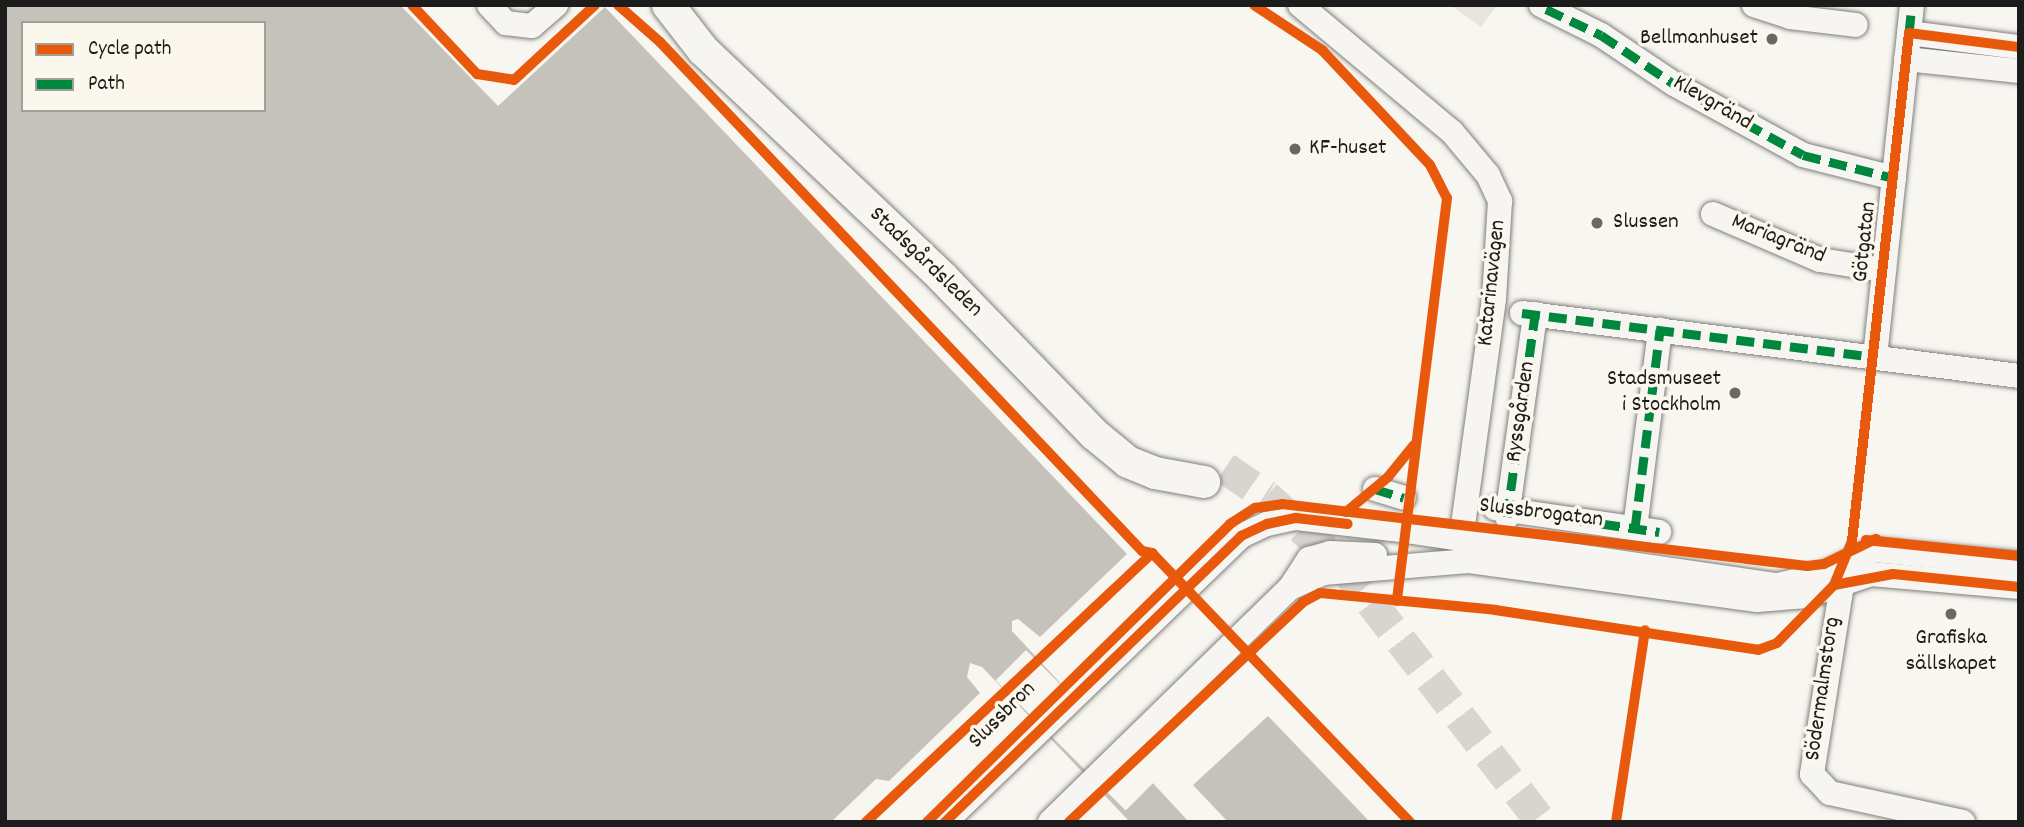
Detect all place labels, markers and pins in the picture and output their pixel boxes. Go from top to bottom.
place label: Bellmanhuset [1640,25,1758,53]
marker: Bellmanhuset [1764,31,1780,47]
place label: KF-huset [1309,135,1386,163]
marker: KF-huset [1287,141,1303,157]
place label: Slussen [1613,209,1679,237]
marker: Slussen [1587,213,1607,233]
place label: Stadsmuseet i Stockholm [1607,366,1721,420]
marker: Stadsmuseet i Stockholm [1727,385,1743,401]
marker: Grafiska sällskapet [1943,606,1959,622]
place label: Grafiska sällskapet [1905,625,1997,679]

